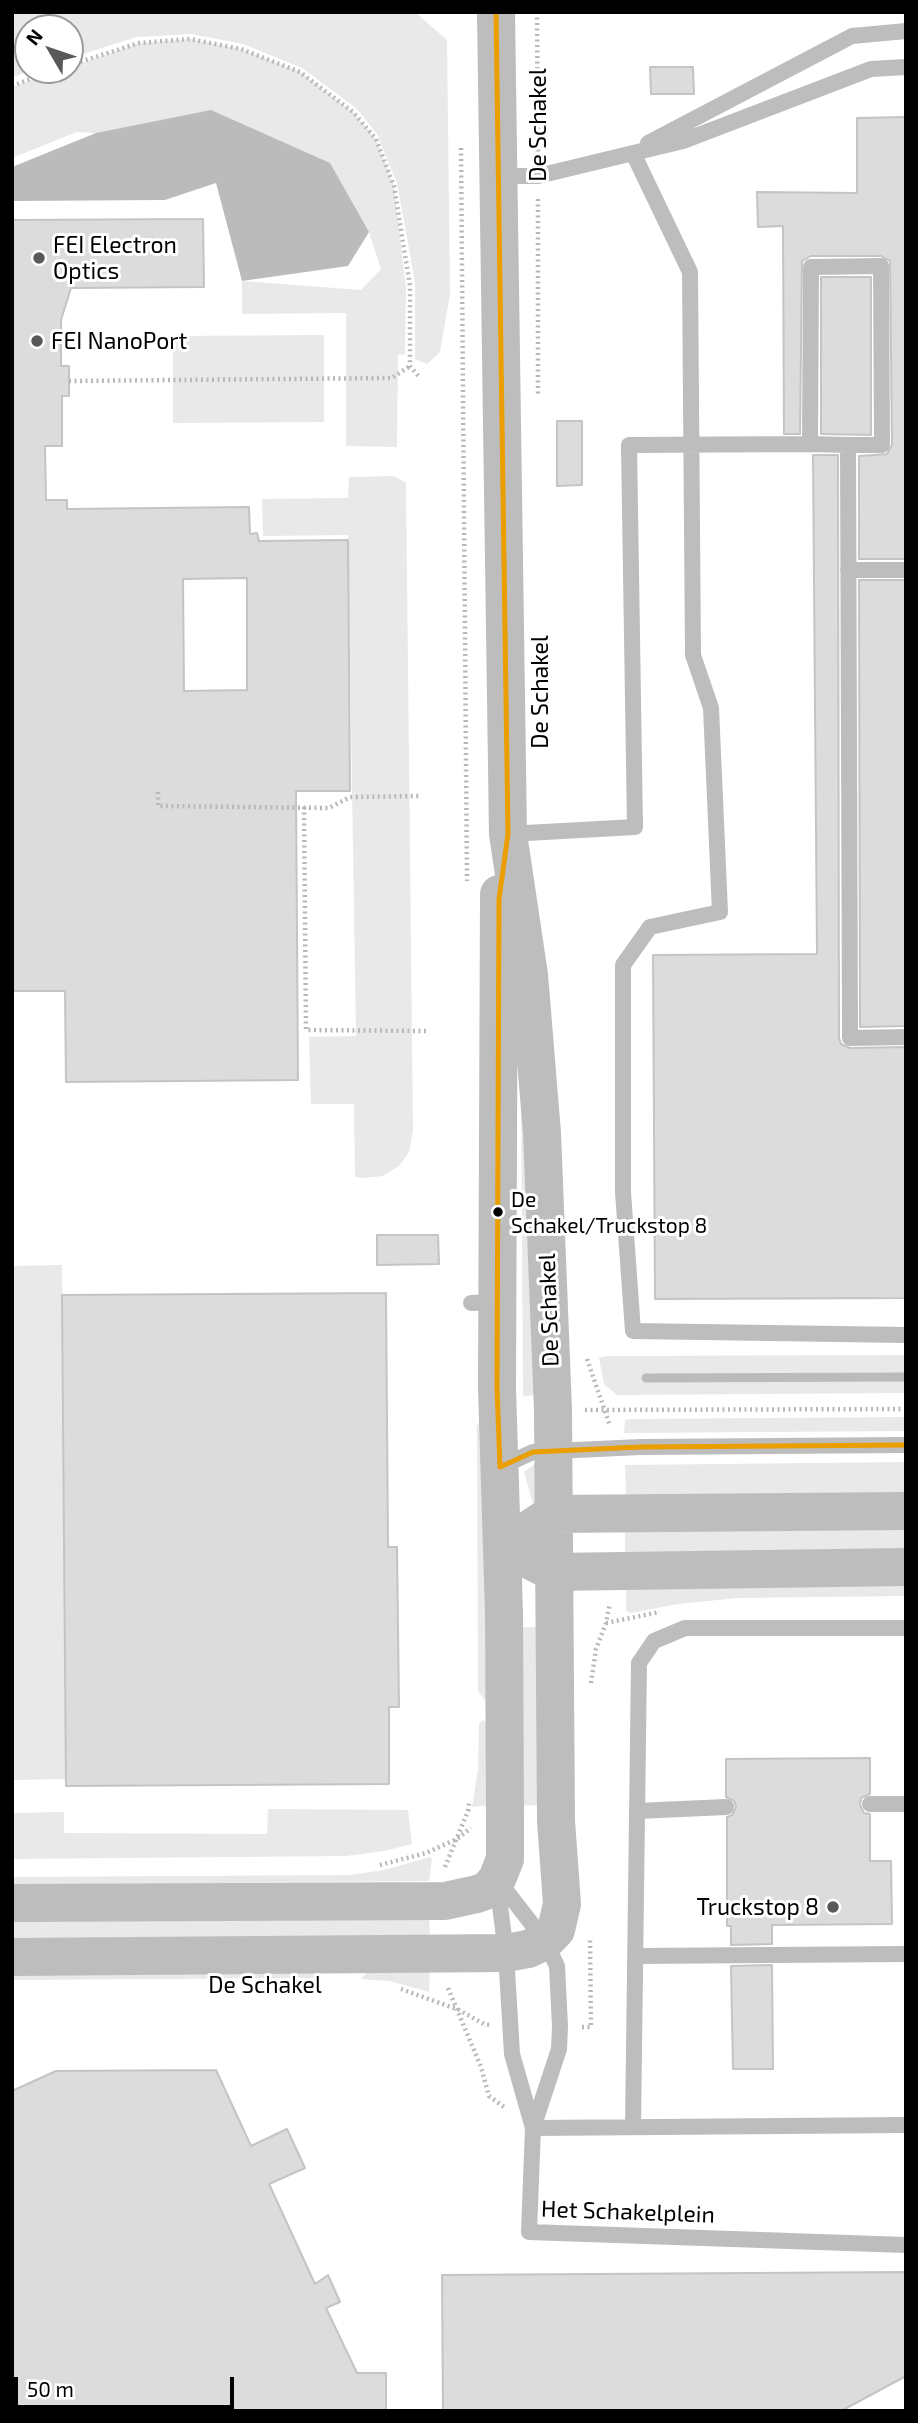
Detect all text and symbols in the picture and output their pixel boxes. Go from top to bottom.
north arrow [14,14,84,84]
text: N [21,24,47,49]
street label: De Schakel [524,68,552,182]
place label: FEI Electron Optics [53,231,177,285]
marker: FEI Electron Optics [31,250,47,266]
place label: FEI NanoPort [51,327,187,355]
marker: FEI NanoPort [29,333,45,349]
street label: De Schakel [526,635,554,749]
place label: De Schakel/Truckstop 8 [511,1187,707,1237]
marker: De Schakel/Truckstop 8 [491,1205,505,1219]
street label: De Schakel [533,1253,565,1367]
place label: Truckstop 8 [697,1893,819,1921]
marker: Truckstop 8 [825,1899,841,1915]
street label: De Schakel [208,1971,322,1999]
street label: Het Schakelplein [541,2195,715,2229]
scale bar [18,2364,238,2408]
text: 50 m [27,2376,74,2401]

